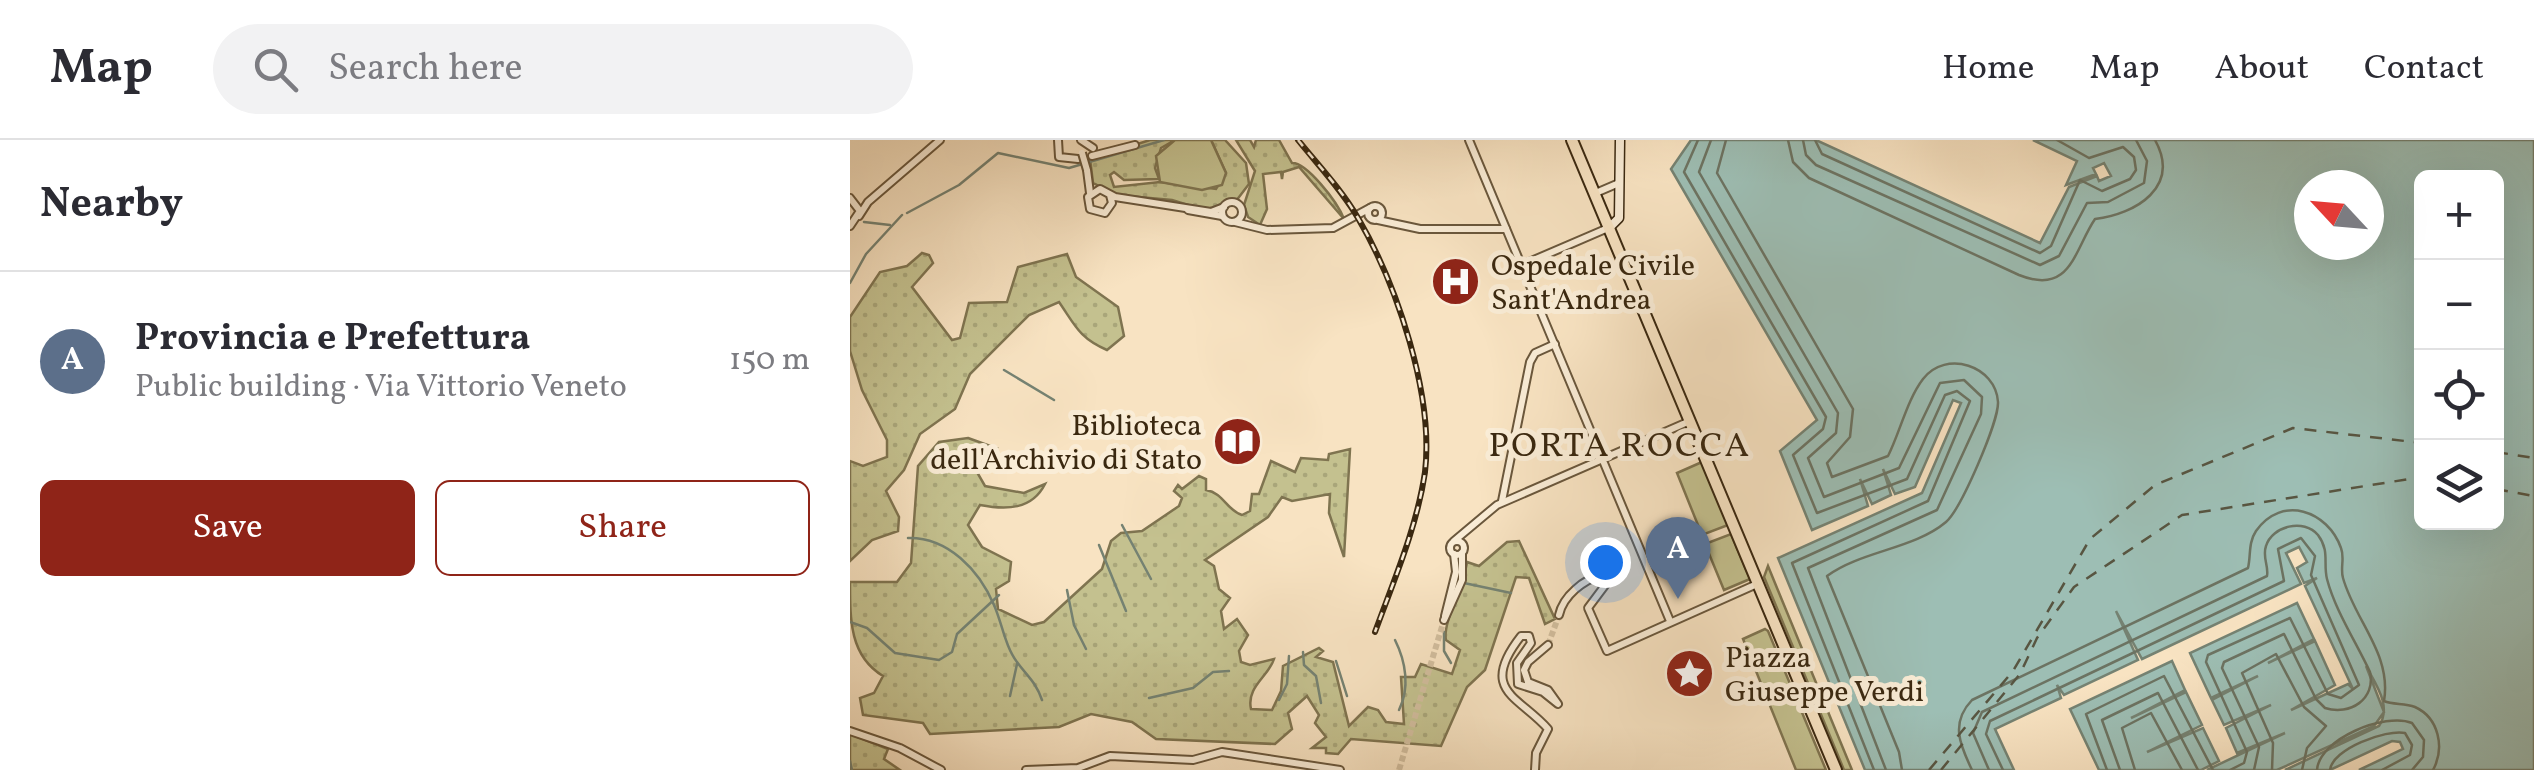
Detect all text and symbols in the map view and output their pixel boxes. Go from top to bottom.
search box [213,24,913,114]
text: Map [50,36,153,103]
icon: search [248,42,303,97]
text: Search here [328,43,523,96]
text: Home [1942,45,2034,93]
text: Map [2089,45,2160,93]
text: About [2215,45,2309,93]
text: Contact [2364,45,2484,93]
north arrow [2294,170,2384,260]
map controls [2414,170,2504,530]
button: + [2414,170,2504,260]
text: Nearby [40,176,183,235]
place label: Ospedale Civile Sant'Andrea [1491,246,1695,322]
hospital icon: Ospedale Civile Sant'Andrea [1430,256,1482,308]
button: − [2414,260,2504,350]
text: Provincia e Prefettura [135,313,530,366]
text: A [61,339,84,383]
text: 150 m [729,339,810,383]
button: locate [2414,350,2504,440]
text: Public building · Via Vittorio Veneto [135,366,627,410]
place label: Biblioteca dell'Archivio di Stato [930,406,1202,482]
library icon: Biblioteca dell'Archivio di Stato [1211,416,1263,468]
district label: PORTA ROCCA [1488,423,1752,471]
button: layers [2414,440,2504,530]
button: Save [40,480,415,576]
button: Share [435,480,810,576]
pin: A [1646,516,1710,599]
your location [1580,537,1631,588]
place label: Piazza Giuseppe Verdi [1725,638,1924,714]
place icon: Piazza Giuseppe Verdi [1664,648,1716,700]

